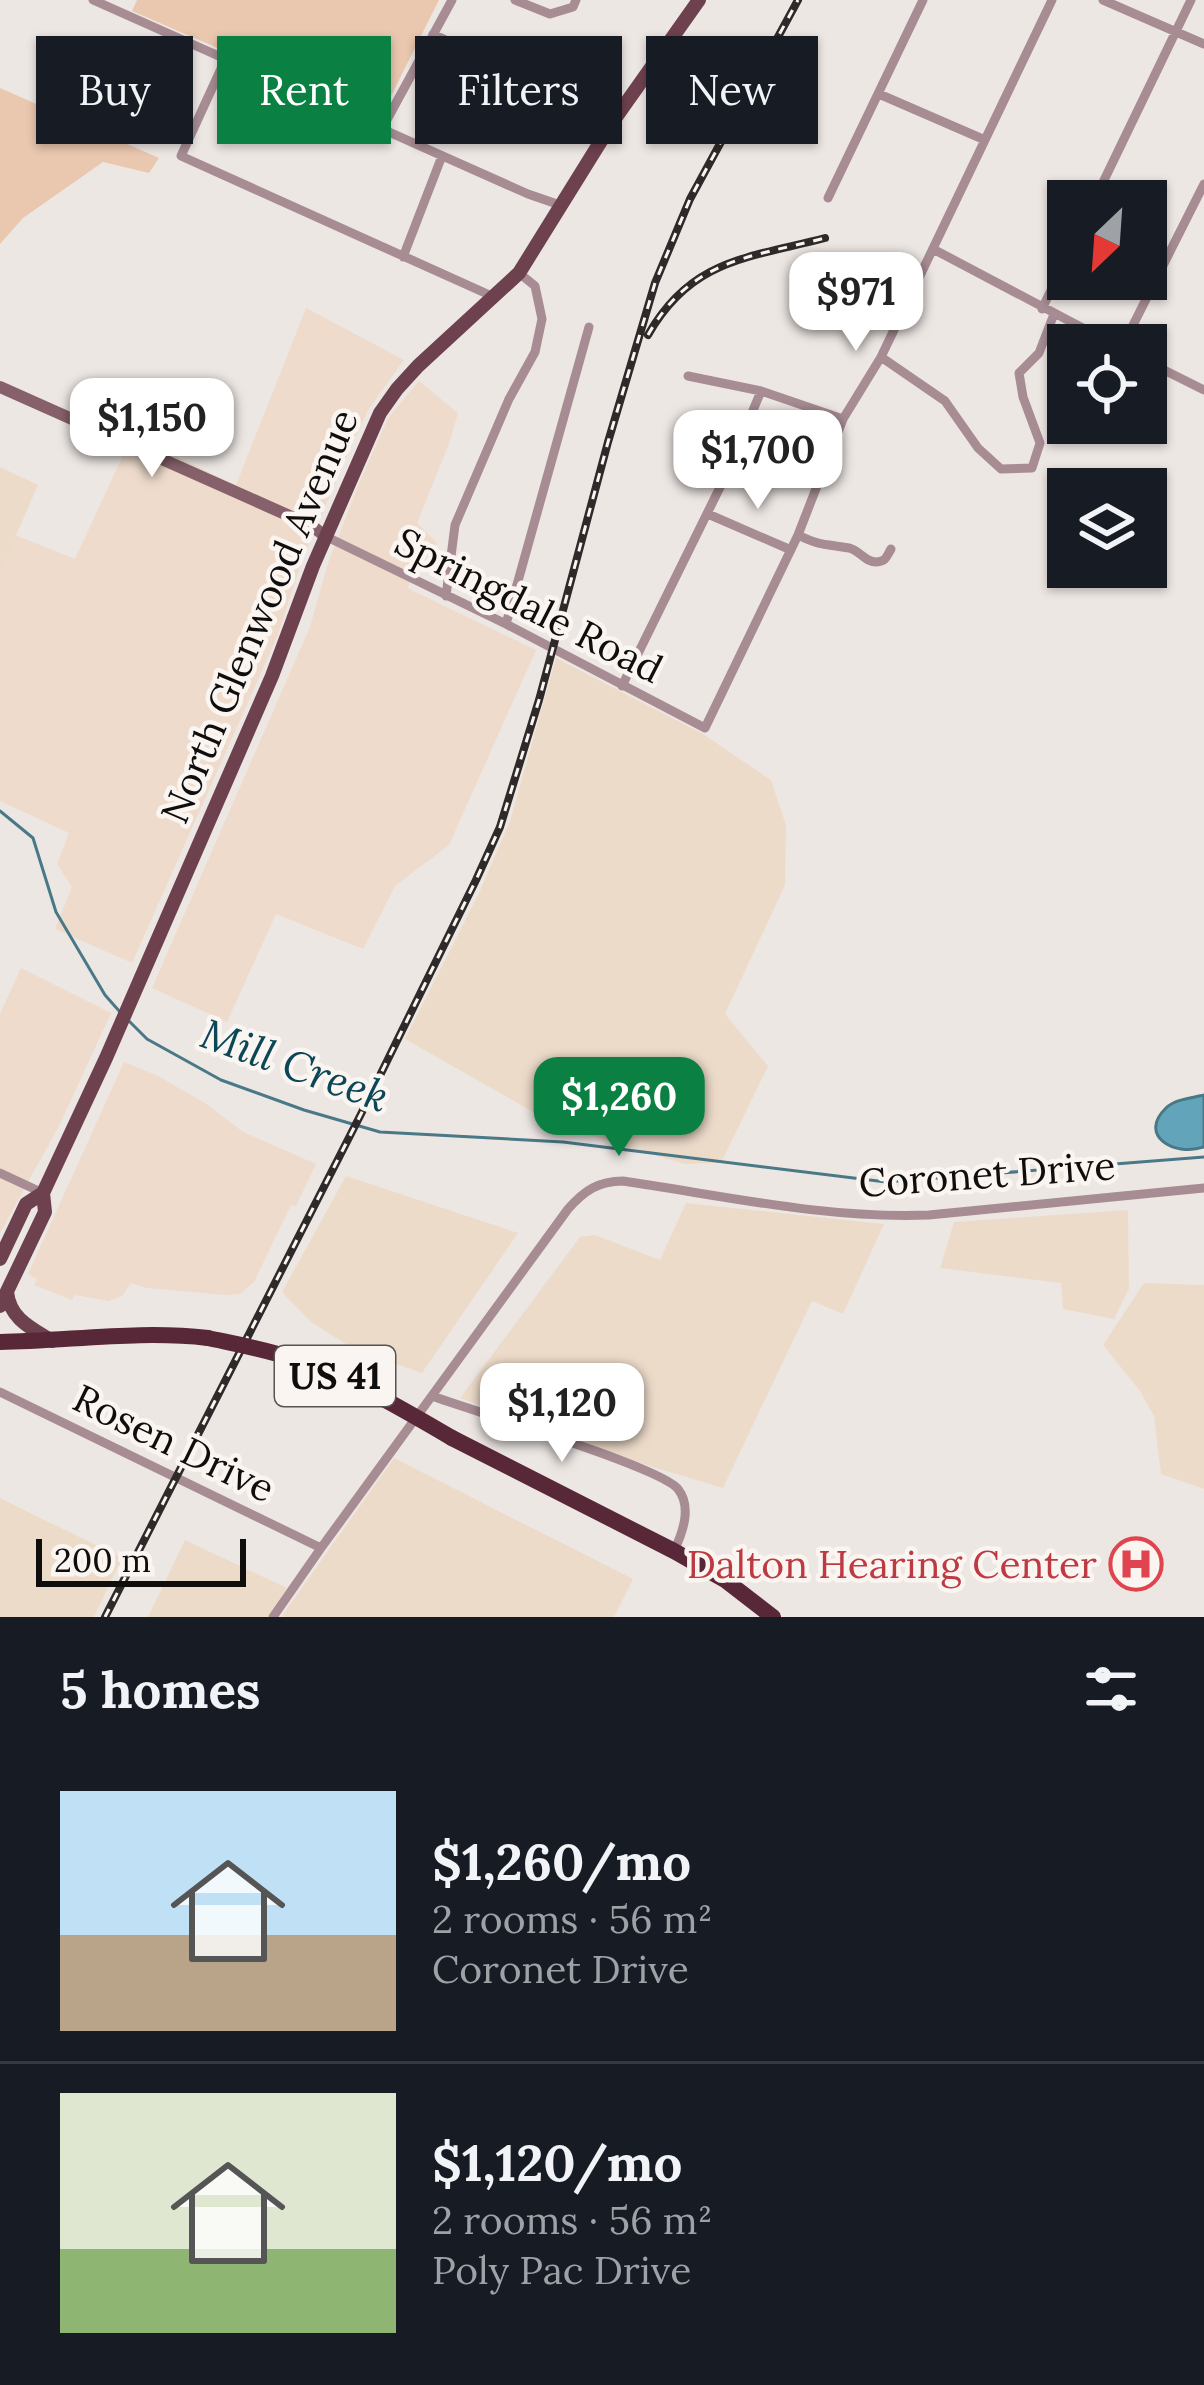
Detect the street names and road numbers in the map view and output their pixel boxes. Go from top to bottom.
street label: North Glenwood Avenue [149,402,369,830]
street label: Springdale Road [387,516,671,694]
street label: Coronet Drive [857,1140,1117,1208]
road number: US 41 [275,1346,395,1406]
street label: Rosen Drive [65,1373,283,1513]

